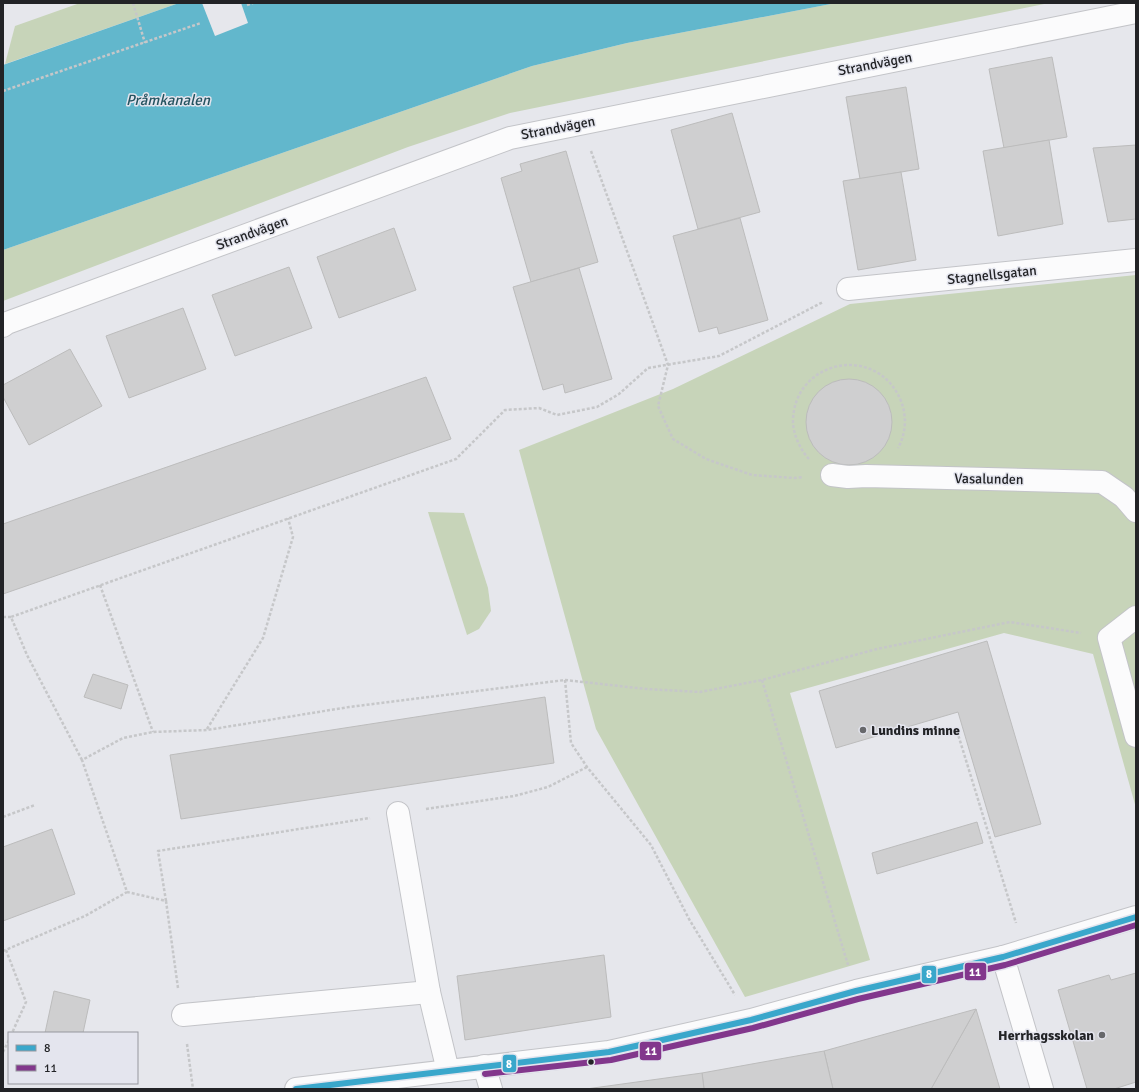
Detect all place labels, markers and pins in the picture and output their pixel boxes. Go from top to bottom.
place label: Lundins minne [871,722,960,739]
marker: Lundins minne [858,725,868,735]
place label: Herrhagsskolan [998,1027,1094,1044]
marker: Herrhagsskolan [1097,1030,1107,1040]
unlabelled marker [586,1057,596,1067]

